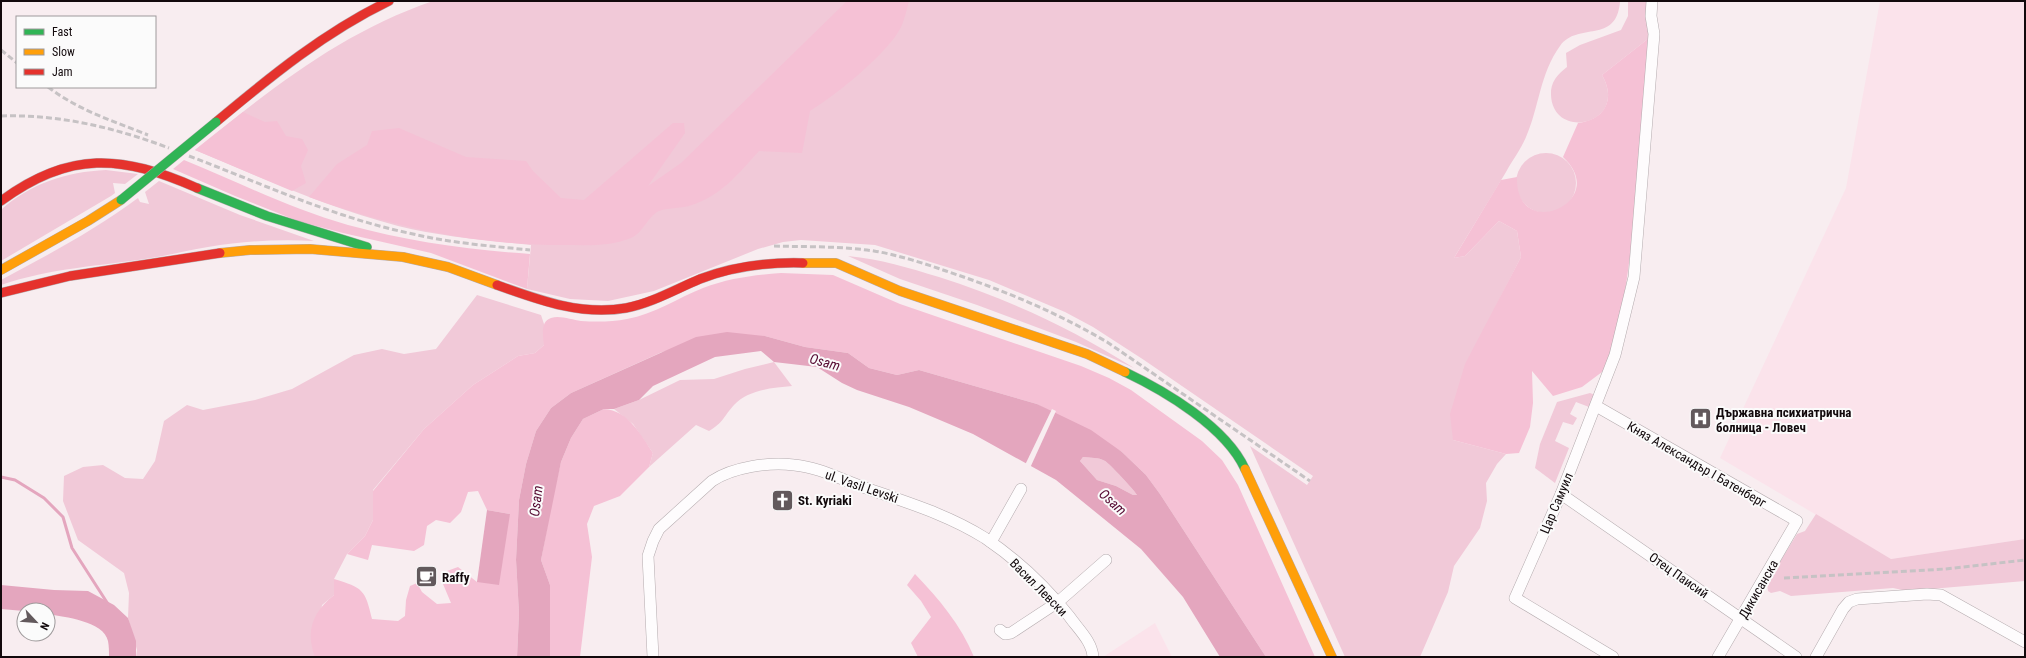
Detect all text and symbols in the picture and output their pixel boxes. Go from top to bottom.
legend [16,16,156,88]
text: Fast [52,25,73,39]
text: Slow [52,45,75,59]
text: Jam [52,65,73,79]
water label: Osam [808,350,842,374]
place label: Държавна психиатрична болница - Ловеч [1716,405,1852,435]
hospital icon: Държавна психиатрична болница - Ловеч [1688,406,1714,432]
street label: Княз Александър I Батенберг [1624,418,1769,511]
street label: ul. Vasil Levski [823,467,900,506]
street label: Цар Самуил [1537,471,1576,536]
water label: Osam [526,485,546,517]
water label: Osam [1096,486,1130,518]
church icon: St. Kyriaki [770,487,796,513]
place label: St. Kyriaki [798,493,852,508]
street label: Отец Паисий [1646,550,1711,601]
street label: Васил Левски [1007,556,1070,619]
street label: Дикисанска [1736,557,1781,621]
cafe icon: Raffy [414,564,440,590]
place label: Raffy [442,570,470,585]
north arrow [16,602,56,642]
text: N [37,620,52,632]

